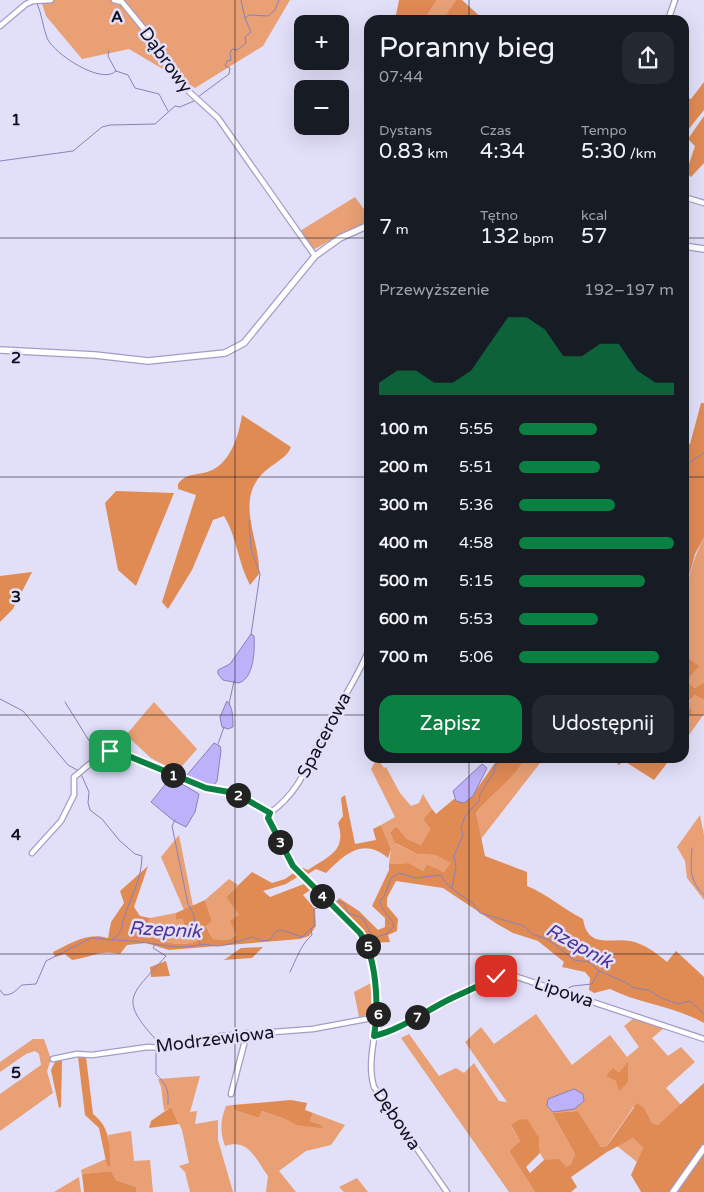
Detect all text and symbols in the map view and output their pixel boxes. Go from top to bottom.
text: A [111,7,123,27]
map controls [294,15,349,135]
button: + [294,15,349,70]
street label: Dąbrowy [135,23,197,97]
text: Poranny bieg [379,31,555,65]
button: share [622,32,674,84]
text: 07:44 [379,67,423,87]
button: − [294,80,349,135]
text: 1 [11,110,21,130]
text: Dystans [379,122,432,139]
text: Czas [480,122,511,139]
text: Tempo [581,122,627,139]
text: 0.83 [379,139,424,164]
text: 4:34 [480,139,525,164]
text: 5:30 [581,139,626,164]
text: km [424,145,448,162]
text: /km [626,145,656,162]
text: Tętno [480,207,518,224]
text: kcal [581,207,607,224]
text: 7 [379,215,392,240]
text: m [392,221,409,238]
text: 132 [480,224,520,249]
text: 57 [581,224,607,249]
text: bpm [520,230,554,247]
text: Przewyższenie [379,280,489,300]
text: 192–197 m [584,280,674,300]
text: 2 [11,348,21,368]
text: 100 m [379,419,428,439]
text: 5:55 [459,419,493,439]
text: 200 m [379,457,428,477]
text: 5:51 [459,457,493,477]
text: 300 m [379,495,428,515]
text: 5:36 [459,495,493,515]
text: 400 m [379,533,428,553]
text: 4:58 [459,533,493,553]
text: 500 m [379,571,428,591]
text: 5:15 [459,571,493,591]
text: 3 [11,587,21,607]
text: 600 m [379,609,428,629]
text: 5:53 [459,609,493,629]
text: 700 m [379,647,428,667]
text: 5:06 [459,647,493,667]
street label: Spacerowa [292,688,356,782]
button: Zapisz [379,695,522,753]
button: Udostępnij [532,695,674,753]
pin [89,730,131,772]
icon: arrive [96,737,124,765]
pin: 1 [160,762,186,788]
text: 1 [169,767,178,784]
pin: 2 [226,782,250,808]
text: 2 [234,787,243,804]
text: 4 [11,825,21,845]
pin: 3 [268,830,292,854]
text: 3 [276,834,285,851]
pin: 4 [310,884,334,908]
text: 4 [318,888,327,905]
water label: Rzepnik [128,917,203,943]
water label: Rzepnik [542,919,617,974]
pin: 5 [356,934,380,958]
text: 5 [364,938,373,955]
pin [475,955,517,997]
icon: check [482,962,510,990]
street label: Lipowa [531,972,597,1012]
pin: 6 [366,1002,390,1026]
pin: 7 [404,1004,430,1030]
text: 6 [374,1006,383,1023]
text: 7 [413,1009,422,1026]
street label: Modrzewiowa [154,1021,276,1057]
text: 5 [11,1063,21,1083]
street label: Dębowa [368,1084,426,1154]

